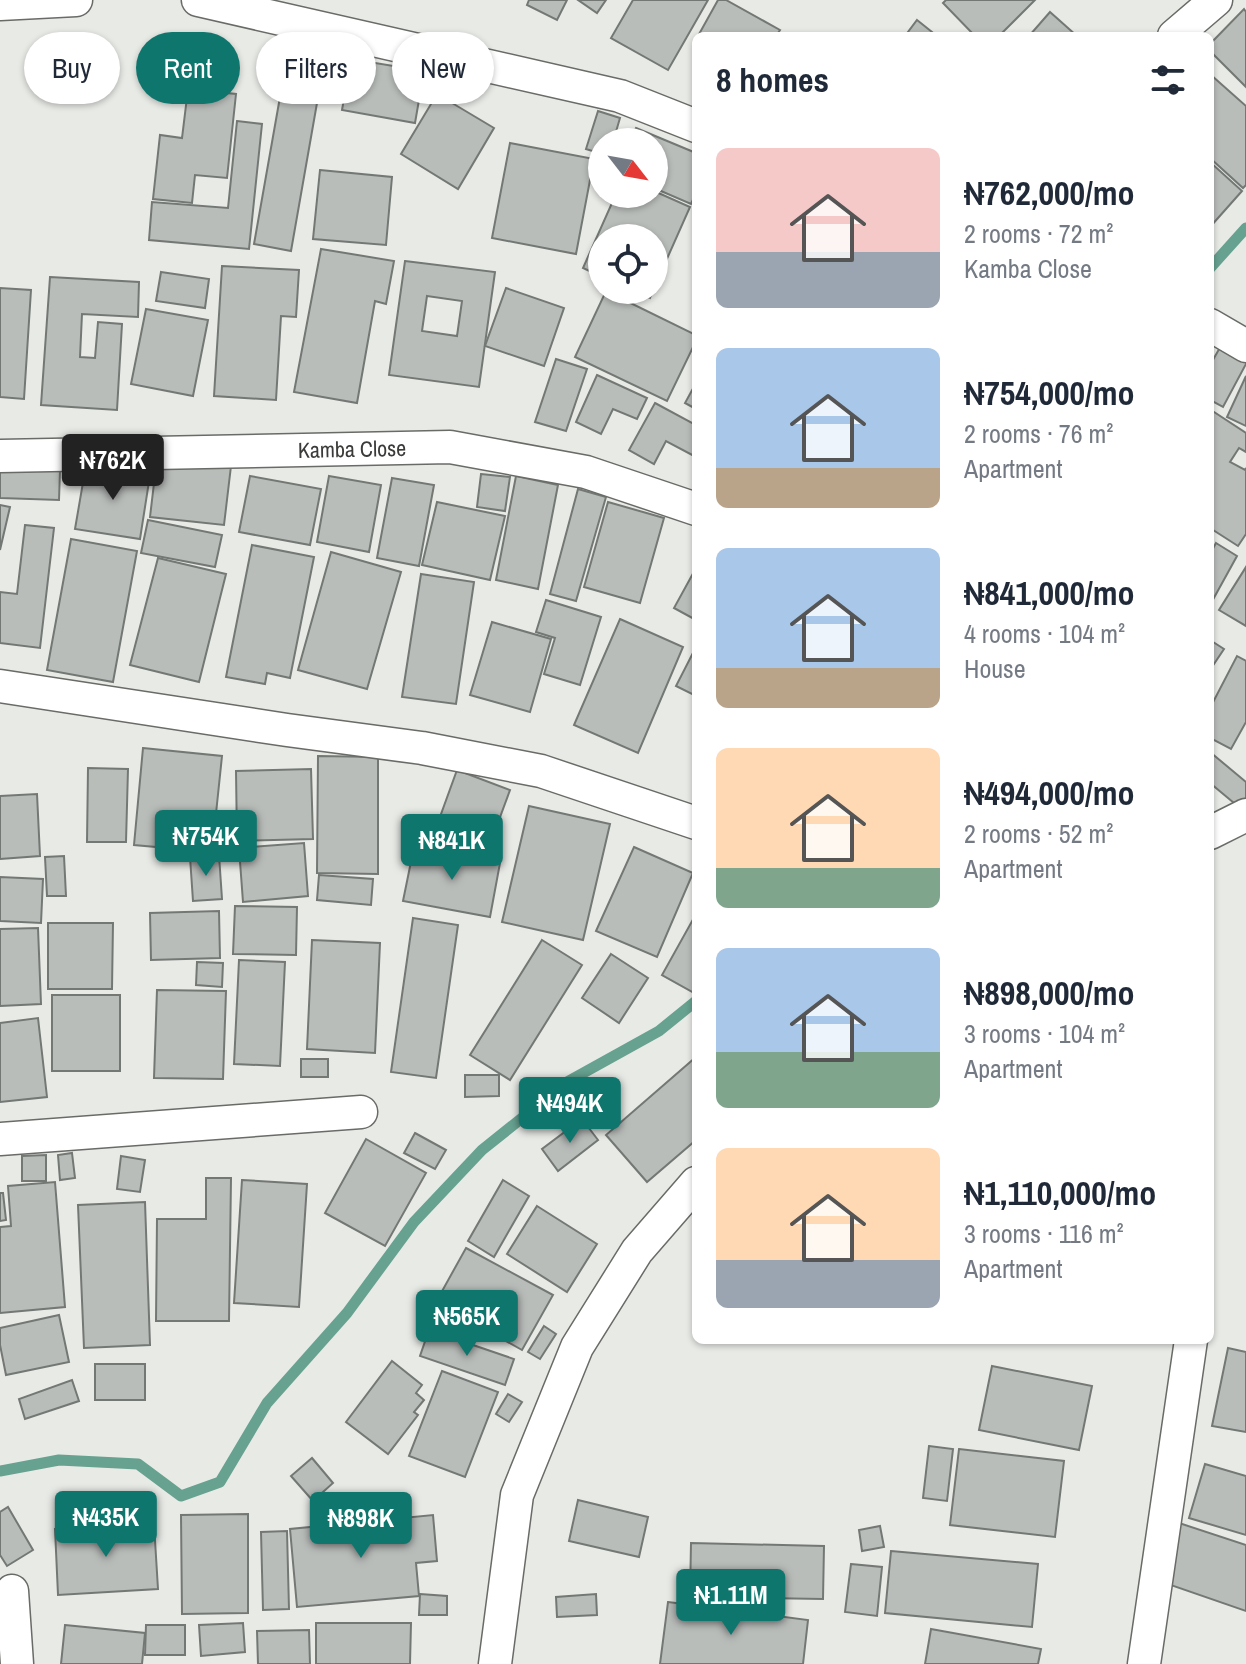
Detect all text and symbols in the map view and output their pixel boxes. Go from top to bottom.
chip: Buy [24,32,120,104]
chip: Rent [136,32,240,104]
chip: Filters [256,32,376,104]
chip: New [392,32,494,104]
text: 8 homes [716,57,829,103]
icon: filters [1146,58,1190,102]
north arrow [588,128,668,208]
map controls [588,128,668,304]
text: ₦762,000/mo [964,170,1134,216]
icon: home [780,180,876,276]
text: 2 rooms · 72 m² [964,216,1113,251]
button: locate [588,224,668,304]
text: Kamba Close [964,251,1092,286]
text: ₦754,000/mo [964,370,1134,416]
icon: home [780,380,876,476]
text: 2 rooms · 76 m² [964,416,1113,451]
street label: Kamba Close [297,433,406,465]
pin: ₦762K [57,434,169,502]
text: ₦762K [80,442,146,477]
text: Apartment [964,451,1062,486]
text: ₦841,000/mo [964,570,1134,616]
icon: home [780,580,876,676]
text: 4 rooms · 104 m² [964,616,1125,651]
text: House [964,651,1026,686]
text: ₦494,000/mo [964,770,1134,816]
icon: home [780,780,876,876]
pin: ₦754K [150,810,262,878]
pin: ₦841K [396,814,508,882]
text: 2 rooms · 52 m² [964,816,1113,851]
text: ₦754K [173,818,239,853]
text: ₦841K [419,822,485,857]
text: Apartment [964,851,1062,886]
text: ₦898,000/mo [964,970,1134,1016]
icon: home [780,980,876,1076]
text: 3 rooms · 104 m² [964,1016,1125,1051]
text: Apartment [964,1051,1062,1086]
pin: ₦494K [514,1077,626,1145]
text: ₦494K [537,1085,603,1120]
text: ₦1,110,000/mo [964,1170,1156,1216]
icon: home [780,1180,876,1276]
text: 3 rooms · 116 m² [964,1216,1124,1251]
text: Apartment [964,1251,1062,1286]
pin: ₦565K [411,1290,523,1358]
text: ₦565K [434,1298,500,1333]
pin: ₦435K [50,1491,162,1559]
pin: ₦898K [305,1492,417,1560]
text: ₦435K [73,1499,139,1534]
text: ₦898K [328,1500,394,1535]
pin: ₦1.11M [666,1569,796,1637]
text: ₦1.11M [694,1577,768,1612]

